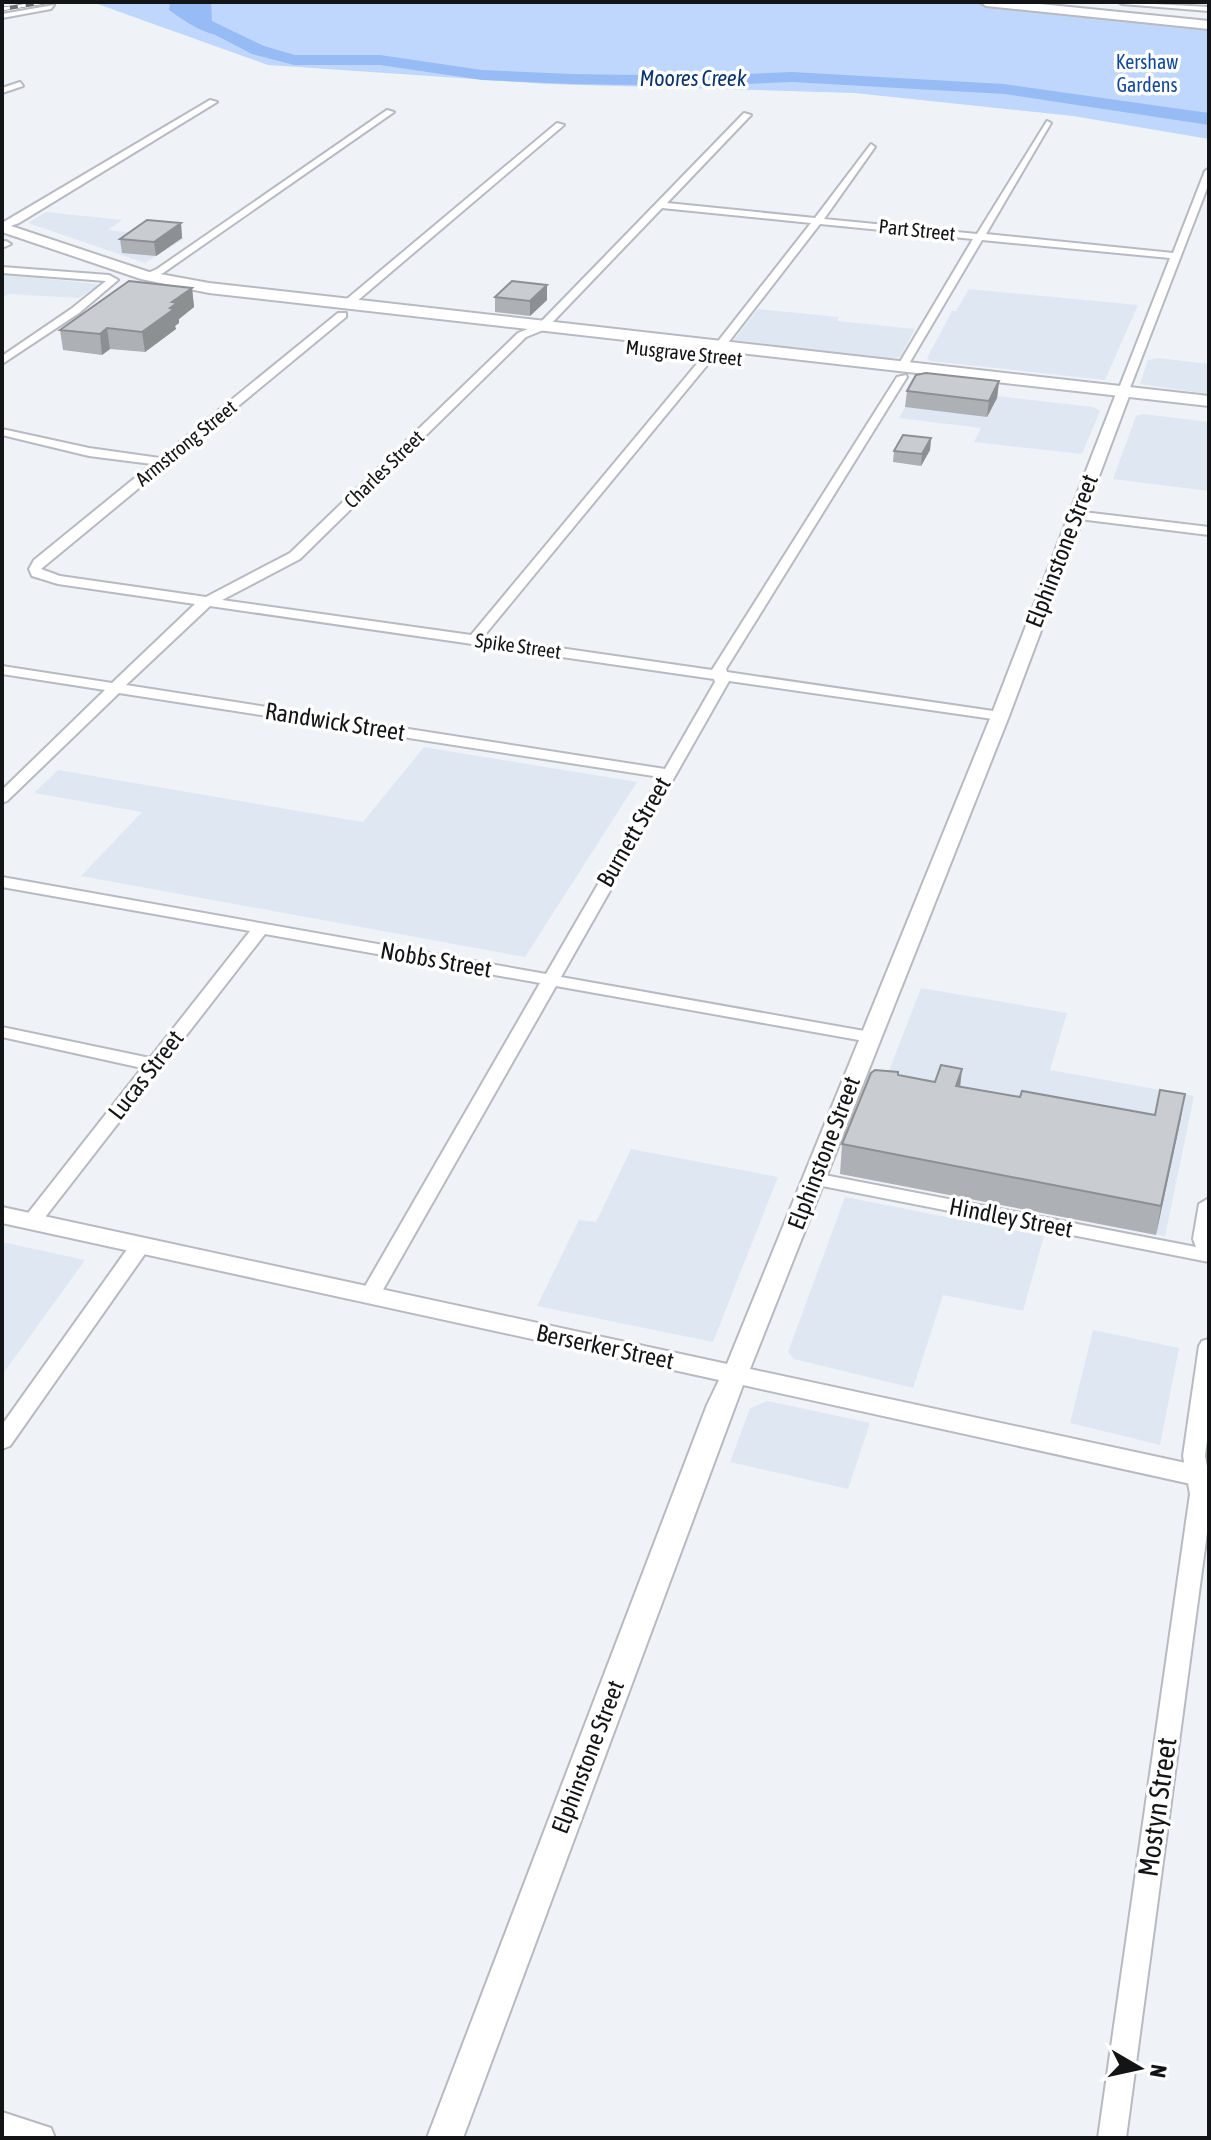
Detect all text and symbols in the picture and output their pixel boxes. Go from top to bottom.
park label: Kershaw Gardens [1116,50,1178,96]
water label: Moores Creek [640,65,747,91]
street label: Part Street [878,214,957,245]
street label: Musgrave Street [625,335,744,370]
street label: Armstrong Street [131,395,241,490]
street label: Charles Street [339,425,428,512]
street label: Elphinstone Street [1020,470,1103,631]
street label: Spike Street [474,628,563,663]
street label: Randwick Street [263,697,407,746]
street label: Burnett Street [591,772,676,891]
street label: Nobbs Street [378,936,494,983]
street label: Lucas Street [103,1025,189,1125]
street label: Elphinstone Street [782,1072,865,1233]
street label: Hindley Street [947,1192,1075,1243]
street label: Berserker Street [534,1319,676,1374]
street label: Elphinstone Street [546,1676,629,1837]
street label: Mostyn Street [1131,1735,1183,1879]
north arrow [1099,2028,1179,2108]
text: N [1145,2063,1173,2080]

